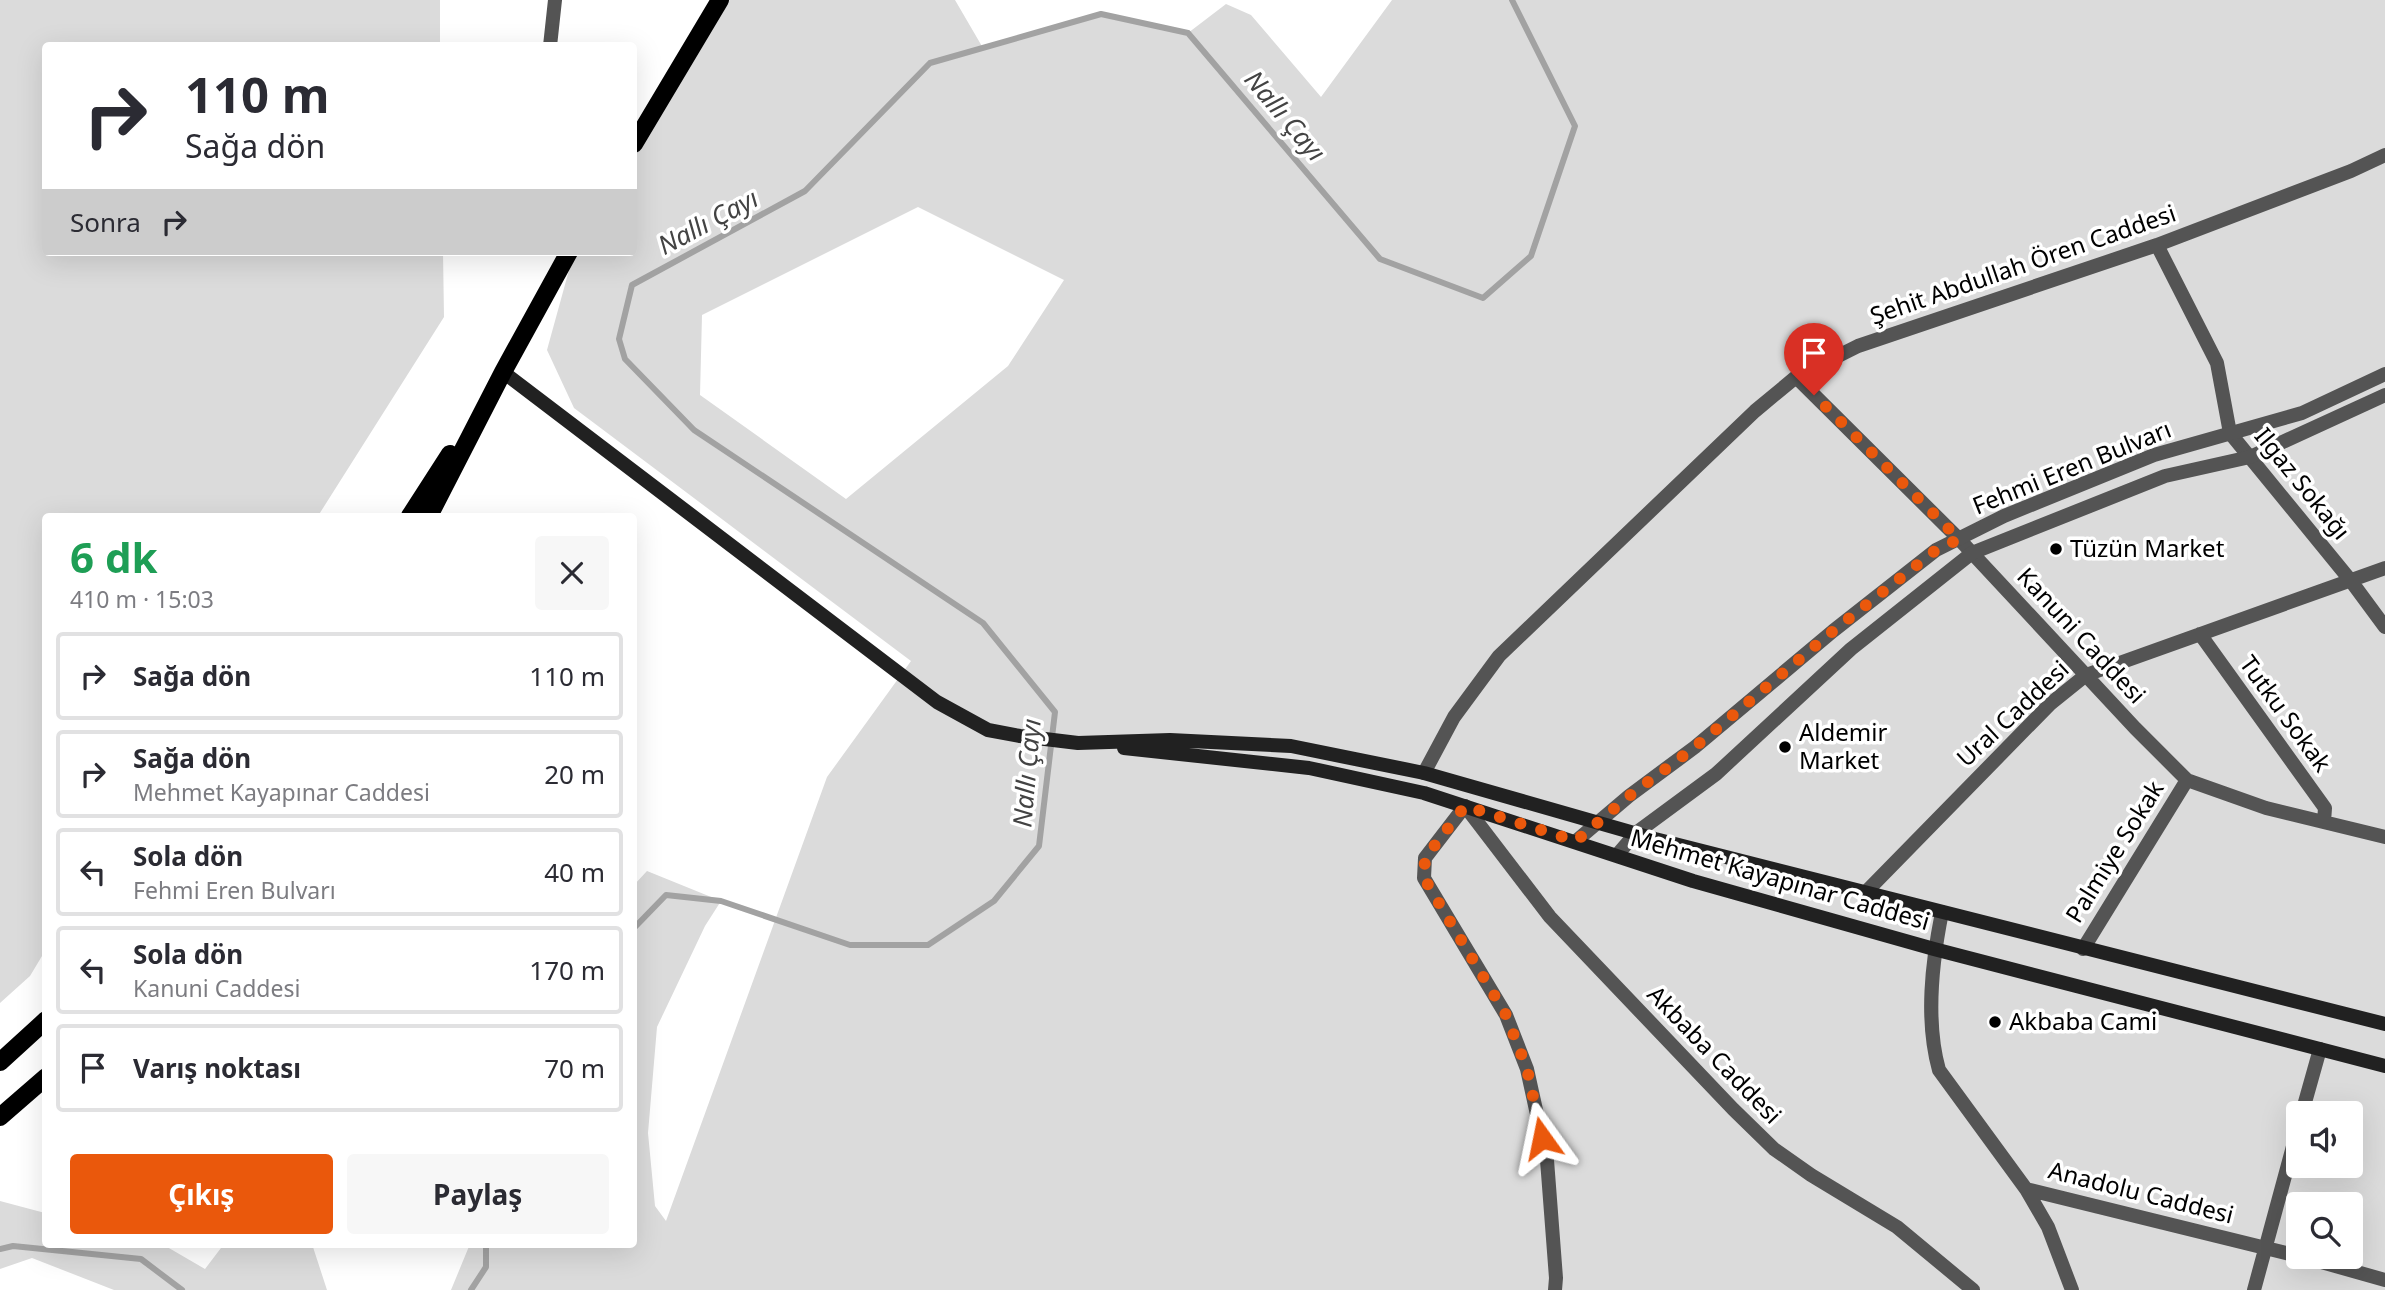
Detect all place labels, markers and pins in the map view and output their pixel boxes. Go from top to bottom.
pin [1784,323,1844,395]
place label: Tüzün Market [2070,531,2225,564]
marker: Tüzün Market [2048,541,2064,557]
place label: Aldemir Market [1799,715,1887,776]
marker: Aldemir Market [1777,739,1793,755]
place label: Akbaba Cami [2009,1004,2157,1037]
marker: Akbaba Cami [1987,1014,2003,1030]

